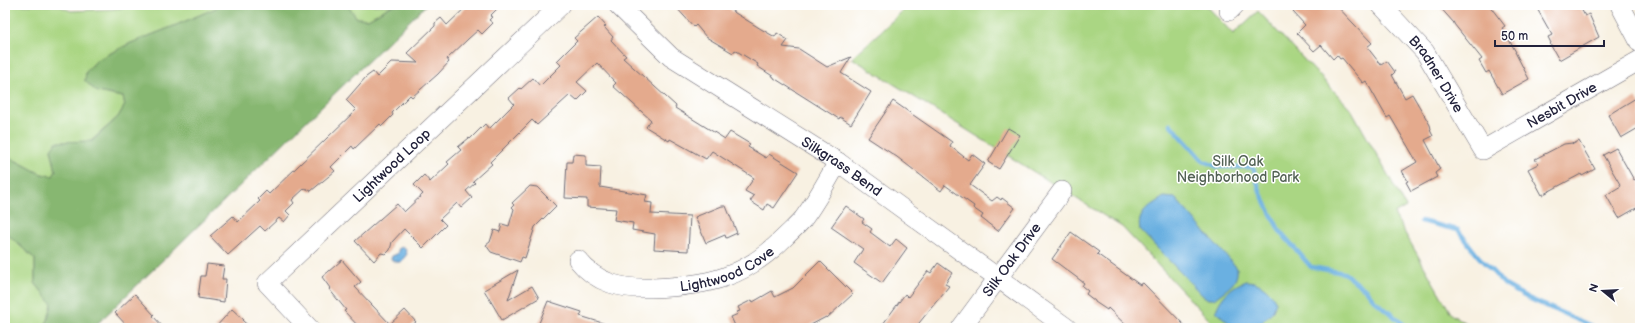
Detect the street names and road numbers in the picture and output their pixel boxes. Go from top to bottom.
street label: Bradner Drive [1405,32,1467,116]
street label: Nesbit Drive [1524,78,1600,132]
street label: Lightwood Loop [349,125,434,206]
street label: Silkgrass Bend [798,133,885,200]
street label: Silk Oak Drive [979,219,1044,300]
street label: Lightwood Cove [679,243,777,295]

